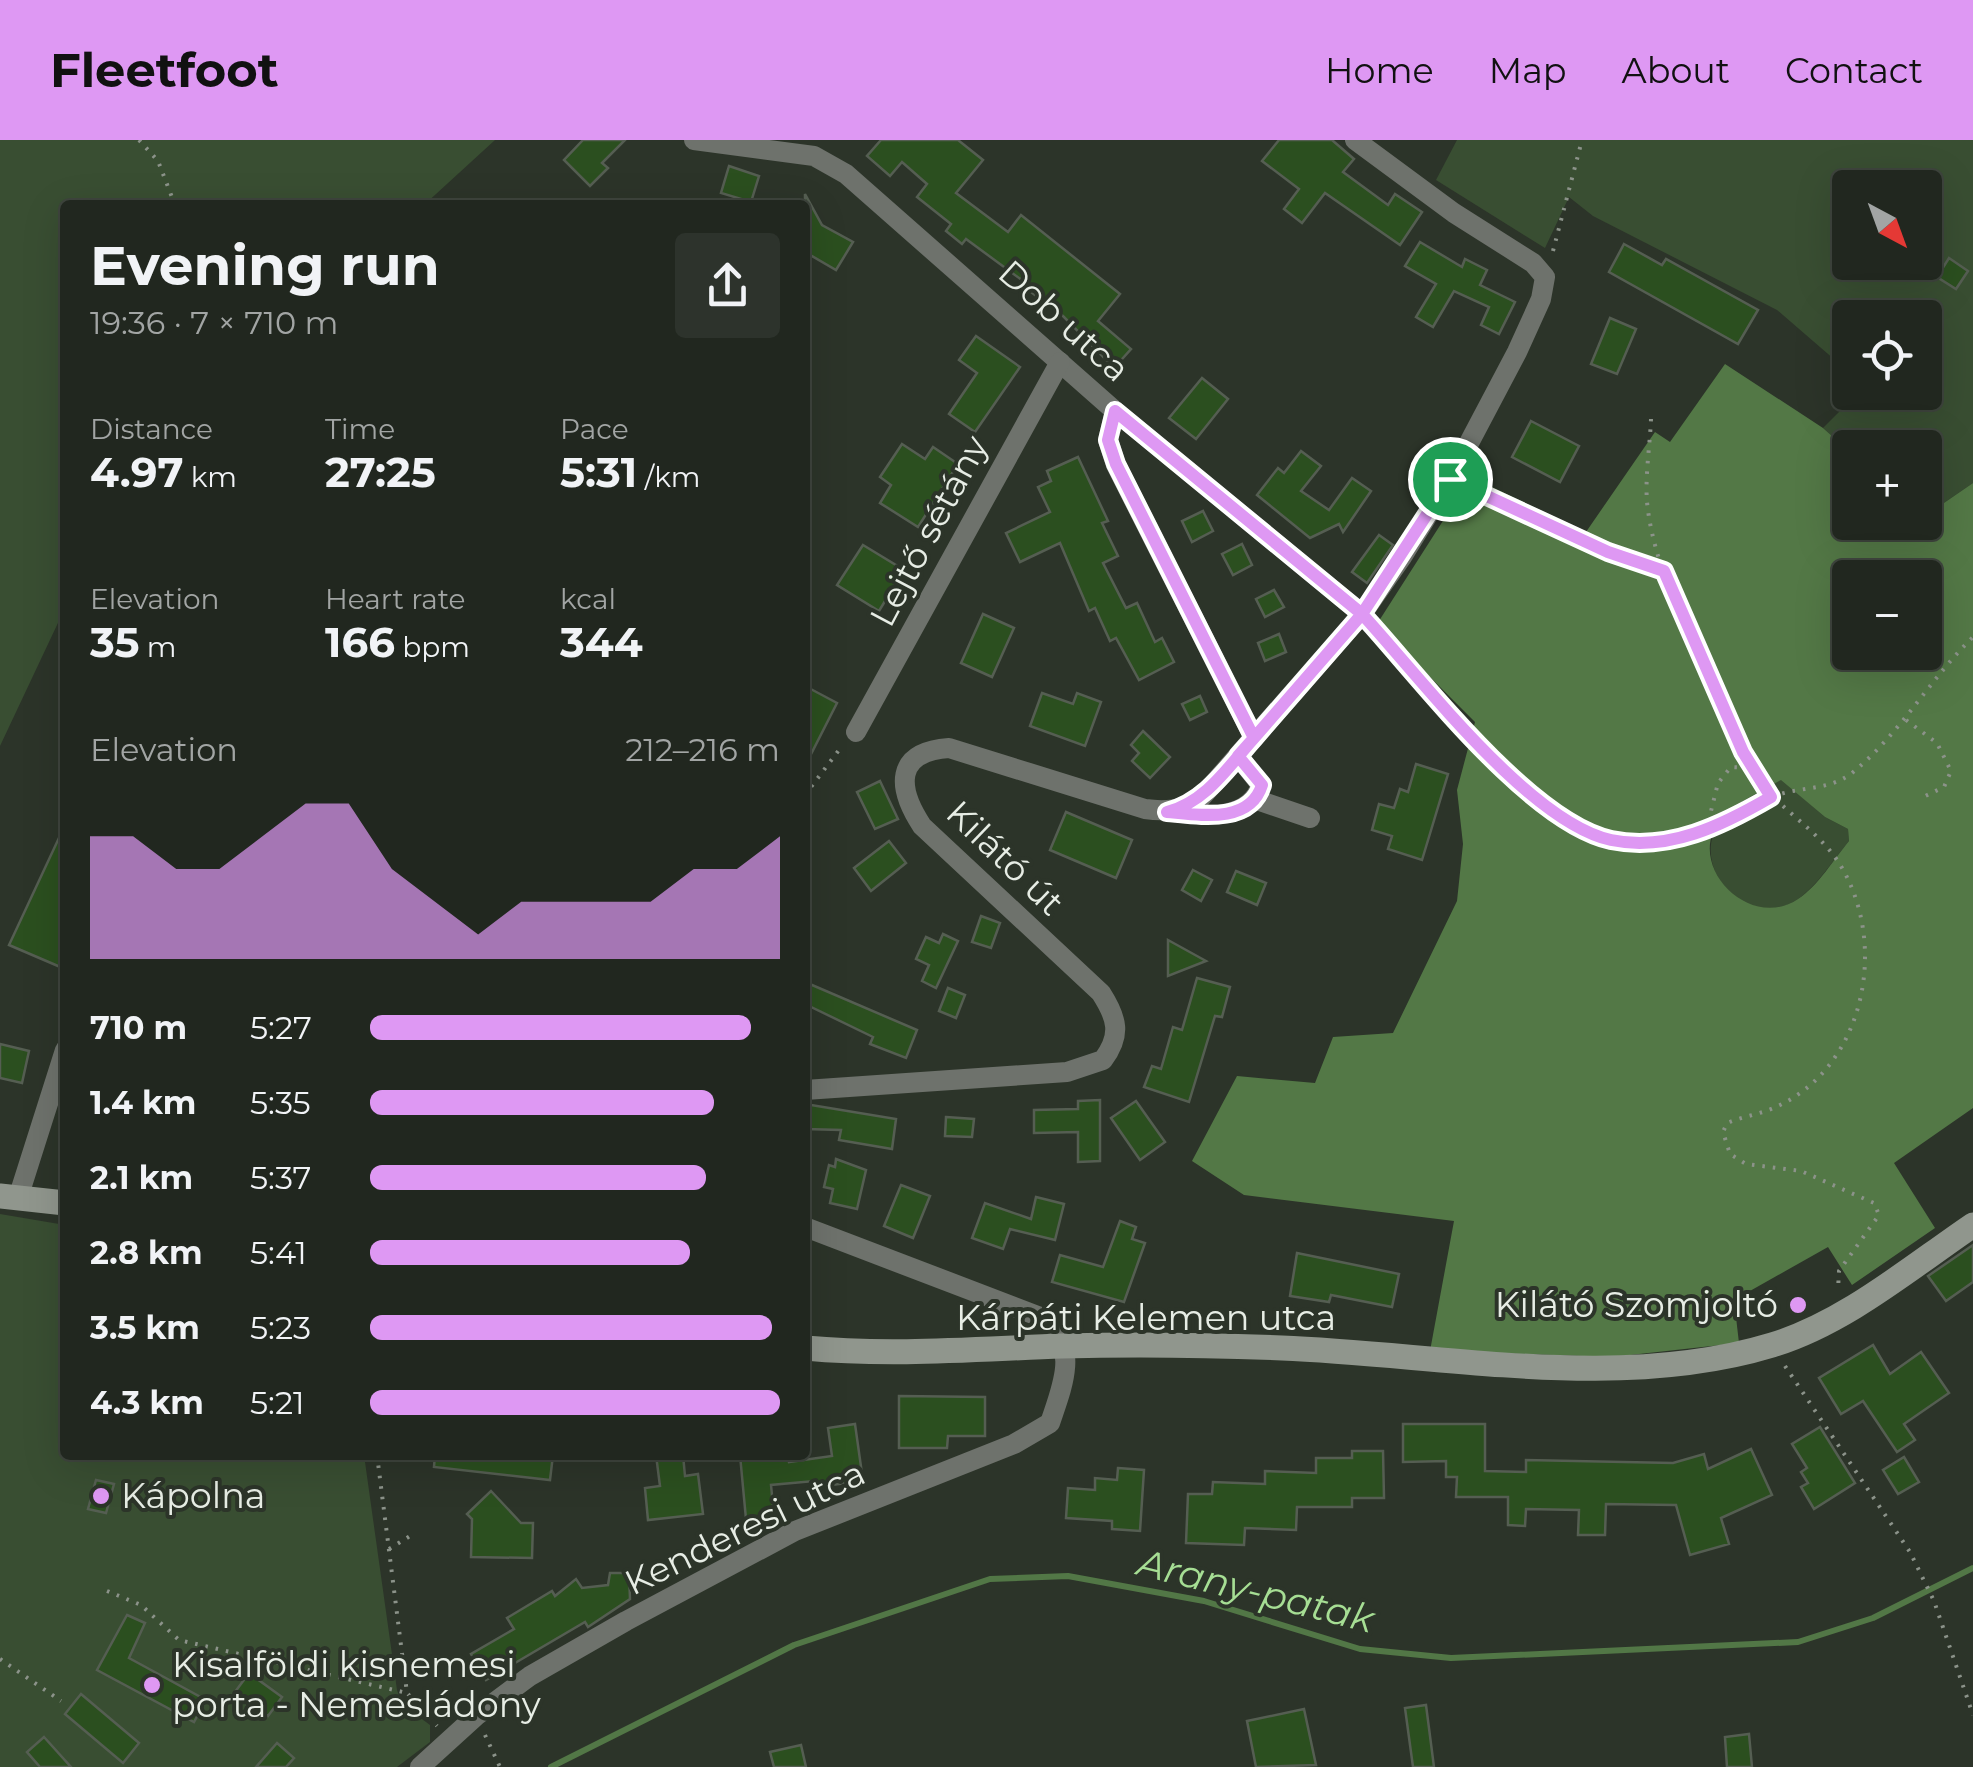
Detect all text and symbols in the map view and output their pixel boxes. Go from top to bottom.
text: Fleetfoot [50,41,279,99]
text: Home [1325,49,1434,92]
text: Map [1489,49,1567,92]
text: About [1622,49,1730,92]
text: Contact [1785,49,1923,92]
north arrow [1832,170,1942,280]
map controls [1832,170,1942,670]
text: Evening run [90,232,440,299]
button: share [675,233,780,338]
street label: Dob utca [990,251,1139,391]
button: locate [1832,300,1942,410]
text: 19:36 · 7 × 710 m [90,303,338,342]
text: Distance [90,412,213,446]
text: Time [325,412,395,446]
text: Pace [560,412,629,446]
street label: Lejtő sétány [860,428,997,633]
button: + [1832,430,1942,540]
pin [1408,437,1493,522]
text: 4.97 [90,446,183,498]
text: 27:25 [325,446,436,498]
text: 5:31 [560,446,637,498]
icon: arrive [1423,452,1478,507]
text: km [183,460,237,494]
text: /km [637,460,700,494]
button: − [1832,560,1942,670]
text: Elevation [90,582,219,616]
text: Heart rate [325,582,466,616]
text: kcal [560,582,616,616]
text: 35 [90,616,139,668]
text: 166 [325,616,395,668]
text: 344 [560,616,643,668]
text: m [139,630,176,664]
text: bpm [395,630,470,664]
text: Elevation [90,730,238,769]
text: 212–216 m [625,730,780,769]
street label: Kilátó út [938,791,1073,924]
text: 710 m [90,1008,187,1047]
text: 5:27 [250,1008,312,1047]
text: 1.4 km [90,1083,196,1122]
text: 5:35 [250,1083,311,1122]
text: 2.1 km [90,1158,193,1197]
text: 5:37 [250,1158,311,1197]
text: 2.8 km [90,1233,203,1272]
text: 5:41 [250,1233,307,1272]
place label: Kilátó Szomjoltó [1495,1283,1778,1326]
marker: Kilátó Szomjoltó [1787,1294,1809,1316]
street label: Kárpáti Kelemen utca [956,1296,1336,1339]
text: 3.5 km [90,1308,200,1347]
text: 5:23 [250,1308,311,1347]
text: 4.3 km [90,1383,204,1422]
text: 5:21 [250,1383,305,1422]
street label: Kenderesi utca [618,1451,872,1604]
place label: Kápolna [121,1474,265,1517]
marker: Kápolna [90,1485,112,1507]
water label: Arany-patak [1131,1538,1381,1643]
place label: Kisalföldi kisnemesi porta - Nemesládony [172,1643,541,1726]
marker: Kisalföldi kisnemesi porta - Nemesládony [141,1674,163,1696]

